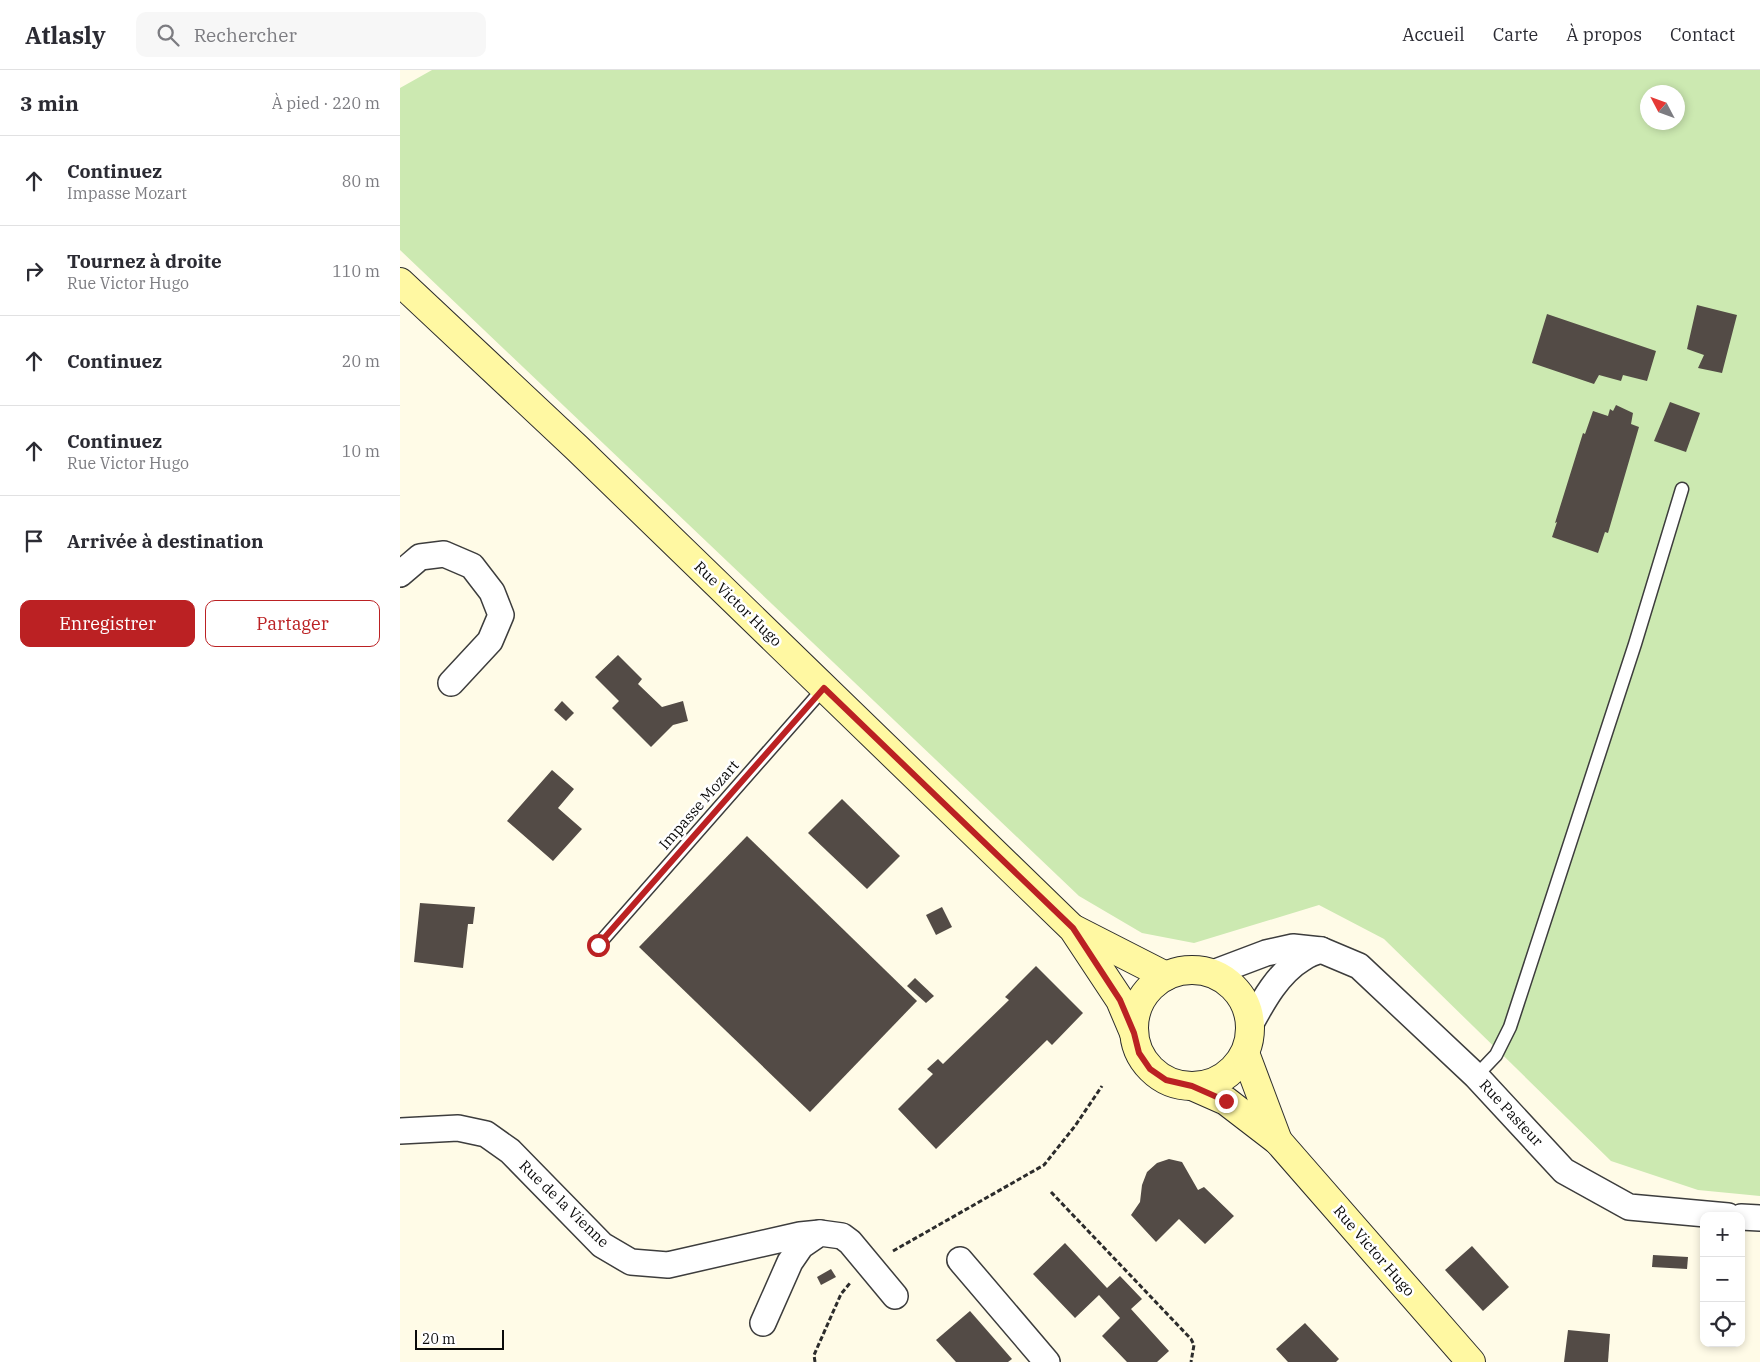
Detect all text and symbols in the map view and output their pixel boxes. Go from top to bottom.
search box [136,12,486,57]
text: Atlasly [25,19,106,51]
icon: search [154,21,182,49]
text: Rechercher [194,23,297,47]
text: Accueil [1402,23,1465,46]
text: Carte [1493,23,1538,46]
text: À propos [1566,23,1642,46]
text: Contact [1670,23,1735,46]
north arrow [1640,85,1685,130]
text: 3 min [20,89,79,117]
text: À pied · 220 m [272,93,380,113]
text: Continuez [67,159,162,183]
icon: ahead [20,167,48,195]
text: 80 m [342,171,380,191]
text: Impasse Mozart [67,183,187,203]
text: Tournez à droite [67,249,222,273]
icon: right [20,257,48,285]
text: 110 m [332,261,380,281]
text: Rue Victor Hugo [67,273,189,293]
icon: ahead [20,347,48,375]
text: Continuez [67,349,162,373]
text: 20 m [342,351,380,371]
text: Continuez [67,429,162,453]
icon: ahead [20,437,48,465]
text: 10 m [342,441,380,461]
text: Rue Victor Hugo [67,453,189,473]
icon: arrive [20,527,48,555]
text: Arrivée à destination [67,529,264,553]
street label: Rue Victor Hugo [691,557,786,650]
button: Enregistrer [20,600,195,647]
button: Partager [205,600,380,647]
street label: Impasse Mozart [655,756,743,853]
route start [587,934,610,957]
street label: Rue Pasteur [1476,1075,1547,1150]
route end [1215,1090,1238,1113]
street label: Rue de la Vienne [516,1156,613,1251]
street label: Rue Victor Hugo [1330,1201,1419,1300]
map controls [1700,1212,1745,1347]
button: + [1700,1212,1745,1257]
button: − [1700,1257,1745,1302]
button: locate [1700,1302,1745,1347]
scale bar [415,1327,504,1350]
text: 20 m [422,1330,455,1348]

